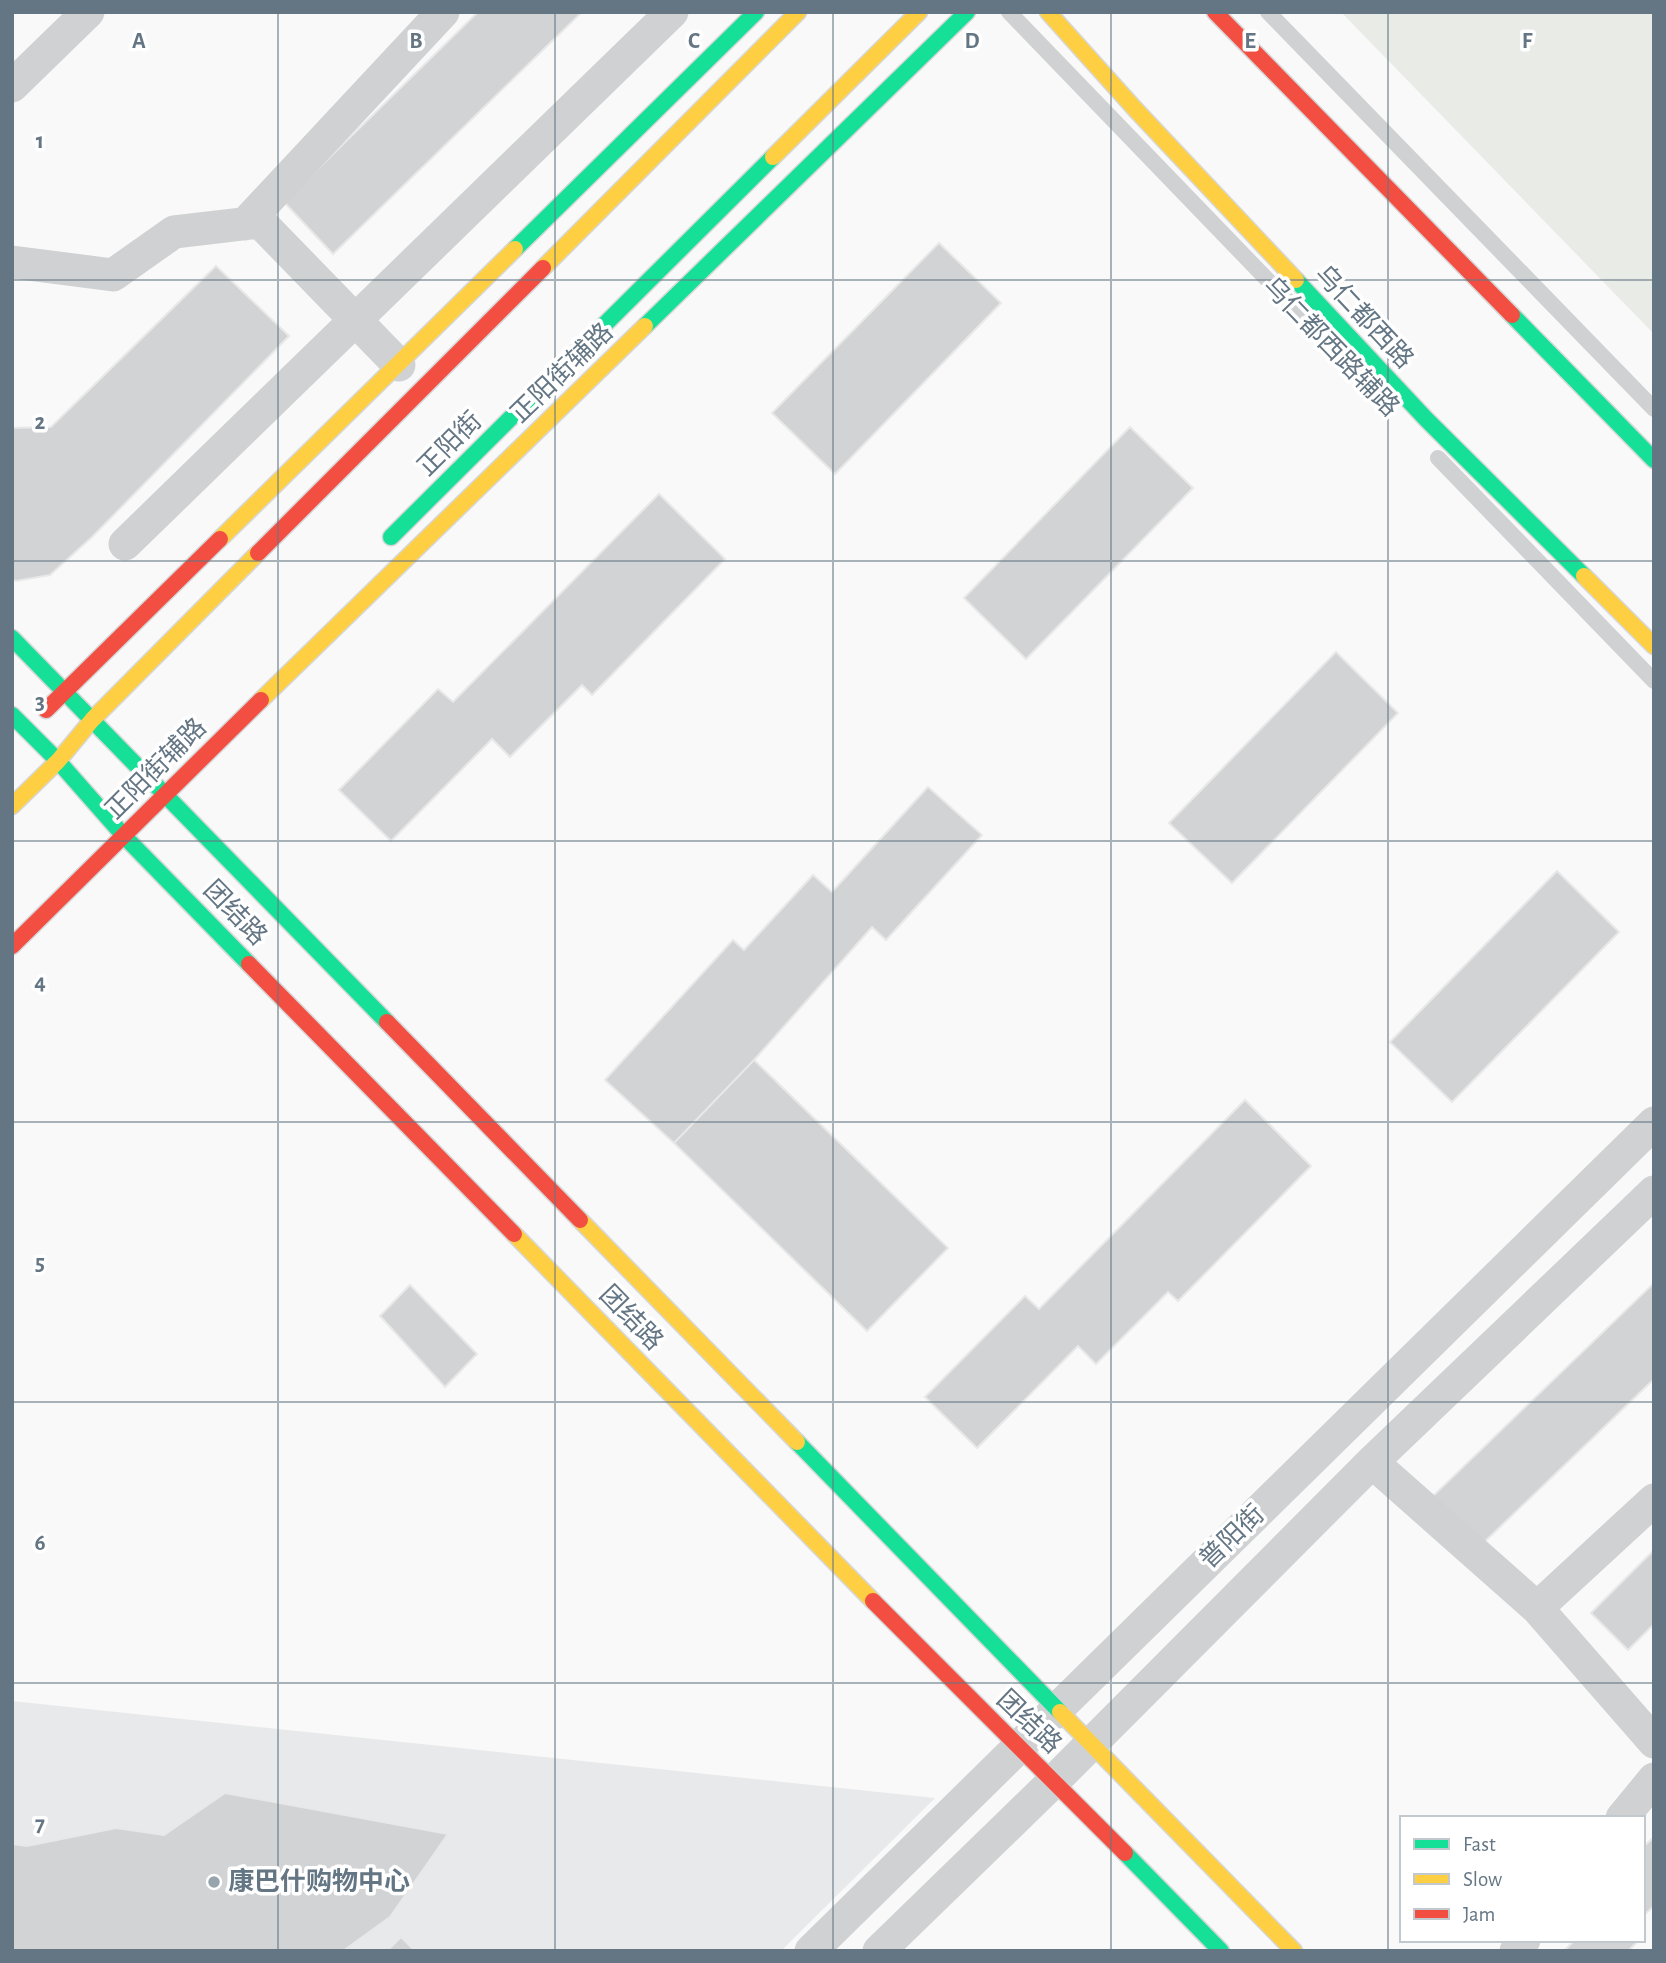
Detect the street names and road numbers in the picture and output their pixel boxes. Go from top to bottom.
street label: 乌仁都西路 [1310,260,1419,373]
street label: 乌仁都西路辅路 [1258,272,1404,421]
street label: 正阳街辅路 [506,318,618,428]
street label: 正阳街 [413,407,487,481]
street label: 正阳街辅路 [100,713,211,824]
street label: 团结路 [199,875,272,950]
street label: 团结路 [595,1280,668,1355]
street label: 普阳街 [1194,1500,1269,1573]
street label: 团结路 [992,1685,1067,1758]

